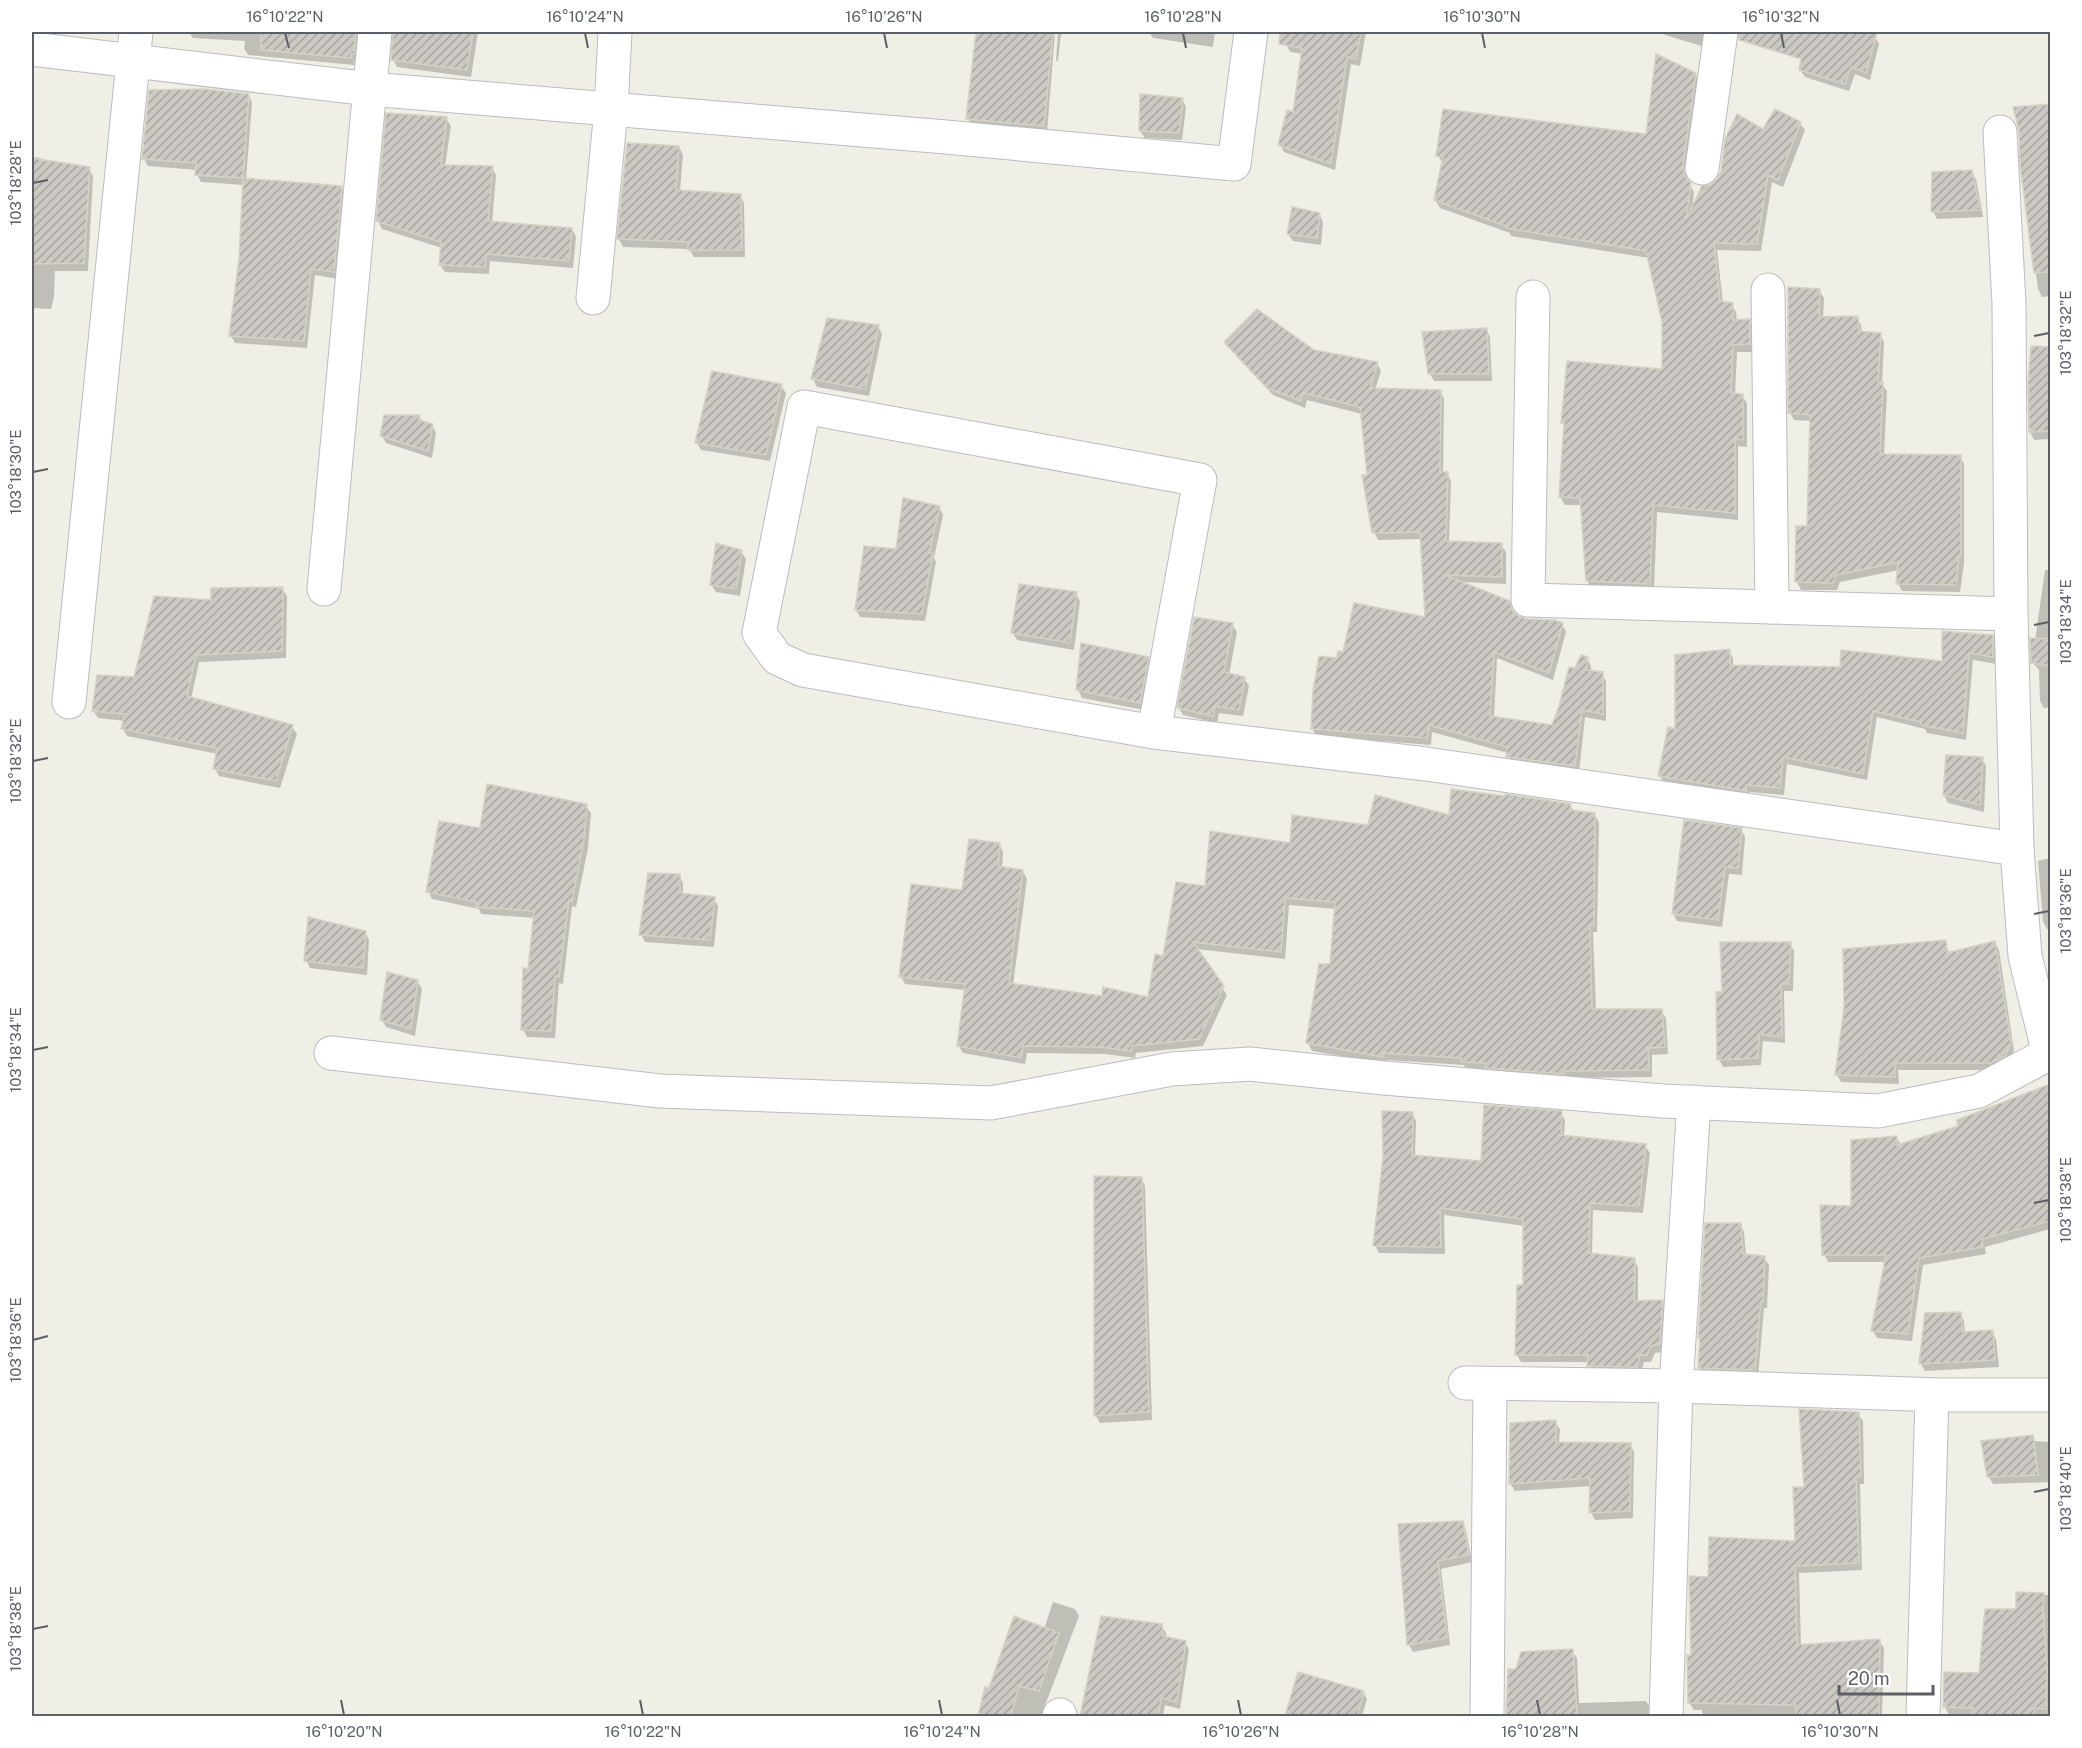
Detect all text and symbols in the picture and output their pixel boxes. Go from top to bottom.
text: 16°10'22"N [247,8,323,25]
text: 16°10'24"N [546,8,624,25]
text: 16°10'26"N [845,8,923,25]
text: 16°10'28"N [1144,8,1222,25]
text: 16°10'30"N [1443,8,1521,25]
text: 16°10'32"N [1742,8,1820,25]
text: 103°18'28"E [7,140,24,226]
text: 103°18'32"E [2057,290,2074,376]
text: 103°18'30"E [7,429,24,515]
text: 103°18'34"E [2057,579,2074,665]
text: 103°18'32"E [7,718,24,804]
text: 103°18'36"E [2057,868,2074,954]
text: 103°18'34"E [7,1007,24,1093]
text: 103°18'38"E [2057,1157,2074,1243]
text: 103°18'36"E [7,1297,24,1383]
text: 103°18'40"E [2057,1446,2074,1532]
text: 103°18'38"E [7,1586,24,1672]
scale bar [1839,1658,1934,1696]
text: 20 m [1848,1668,1890,1689]
text: 16°10'20"N [305,1723,383,1740]
text: 16°10'22"N [605,1723,681,1740]
text: 16°10'24"N [903,1723,981,1740]
text: 16°10'26"N [1202,1723,1280,1740]
text: 16°10'28"N [1501,1723,1579,1740]
text: 16°10'30"N [1801,1723,1879,1740]

